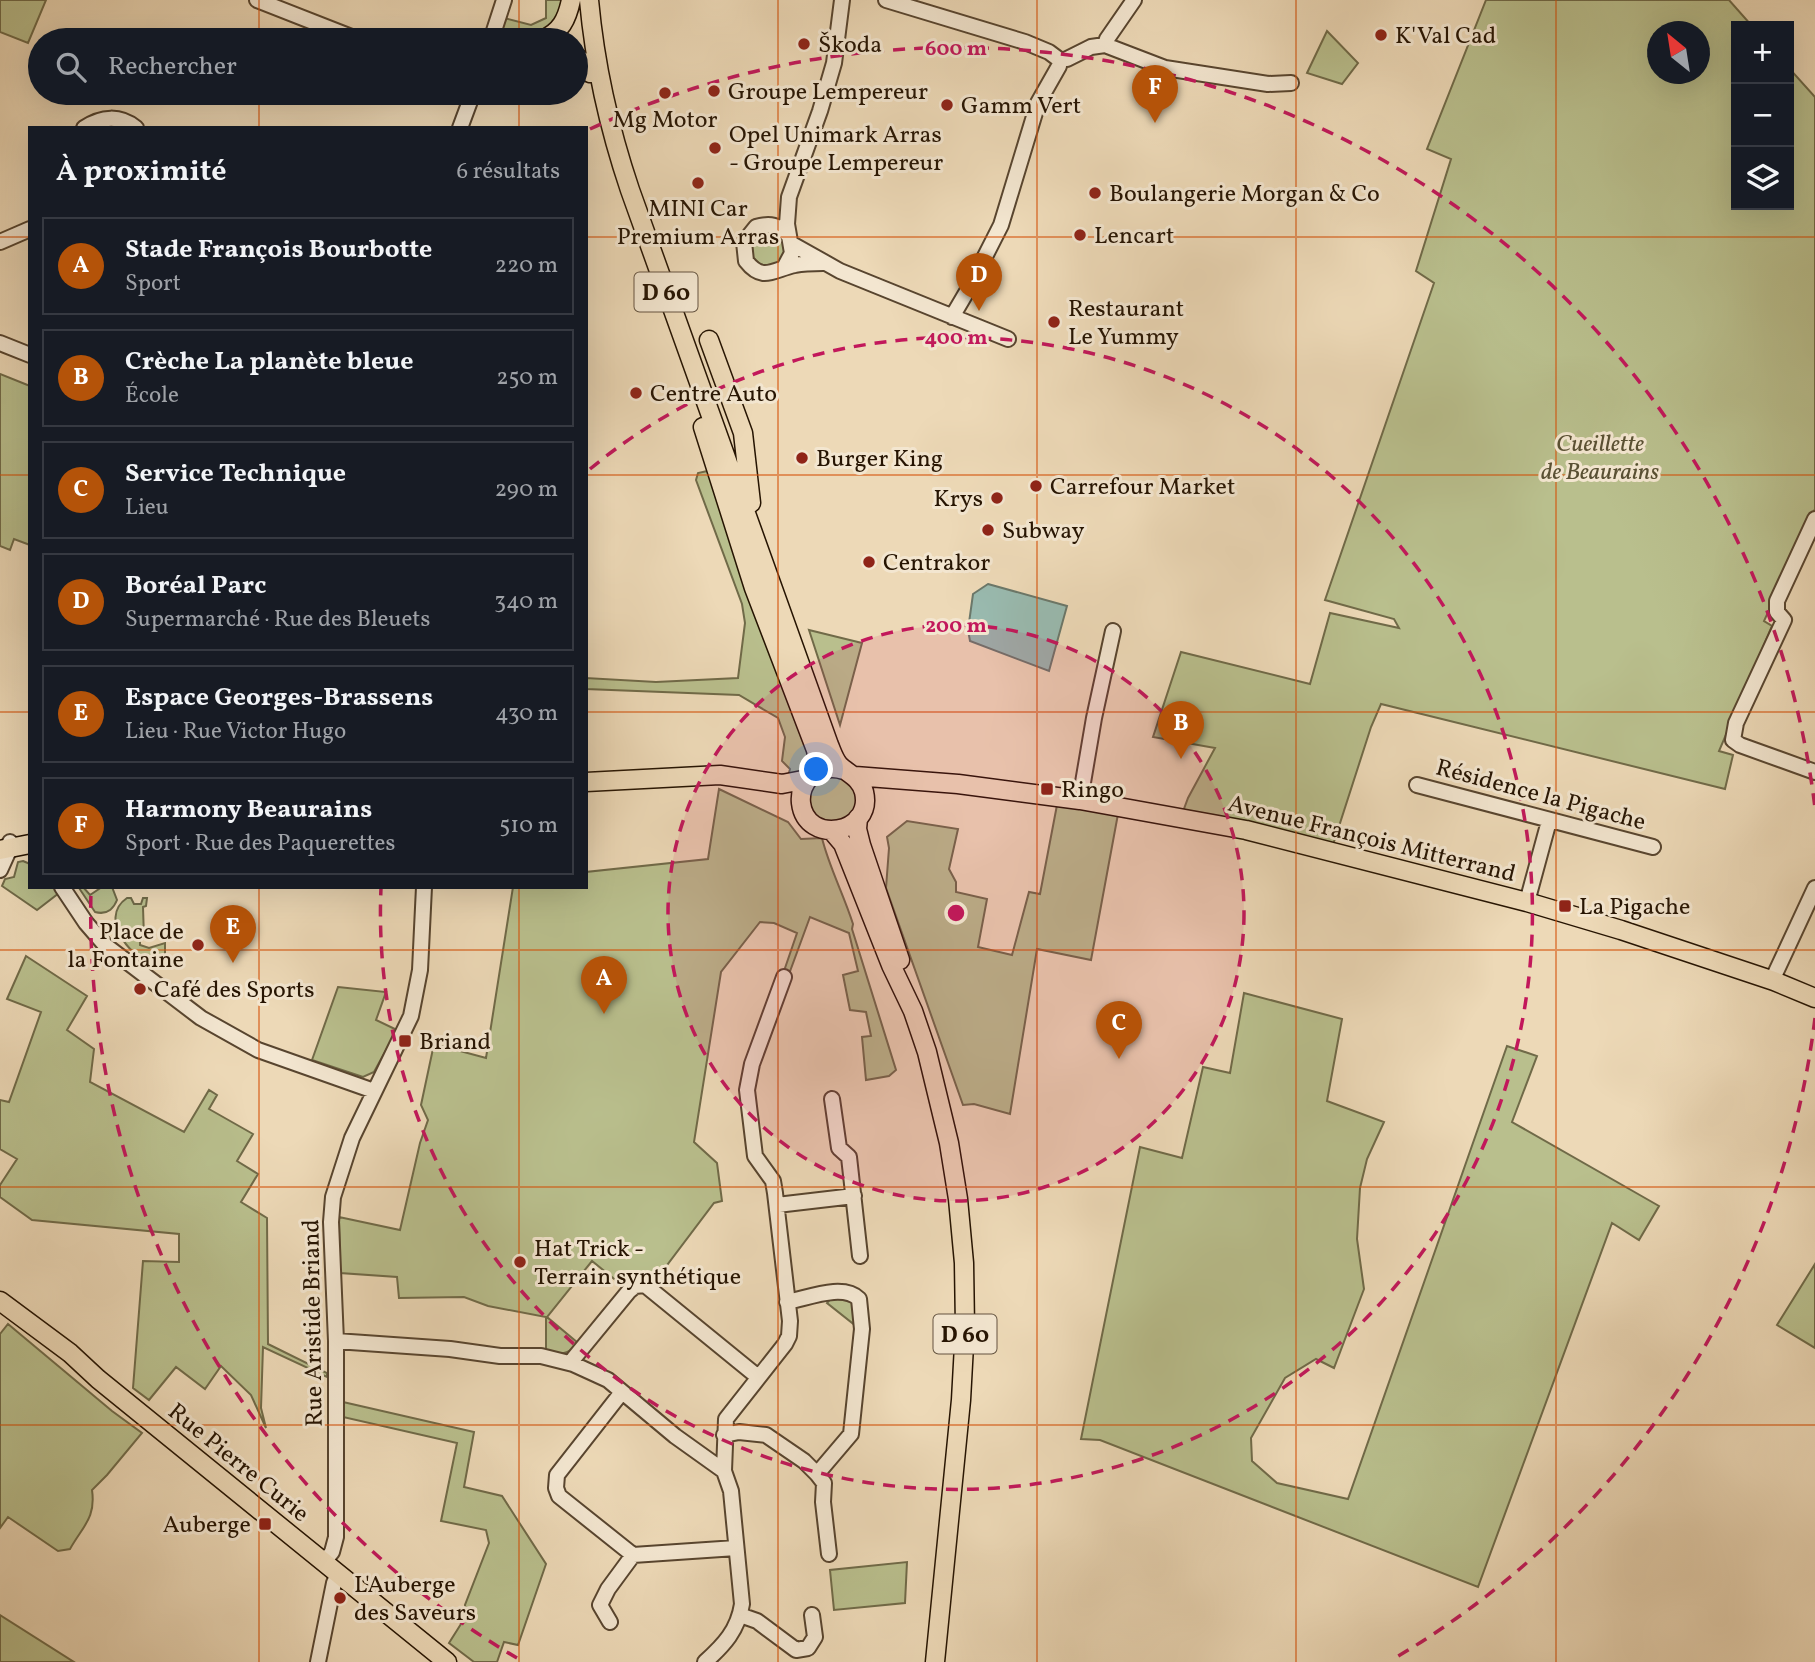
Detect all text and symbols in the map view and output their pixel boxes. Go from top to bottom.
place label: K'Val Cad [1395,20,1496,54]
north arrow [1647,21,1710,84]
map controls [1731,21,1794,210]
button: + [1731,21,1794,84]
marker: K'Val Cad [1373,27,1389,43]
search box [28,28,588,105]
place label: Škoda [818,29,882,63]
text: 600 m [925,35,987,64]
marker: Škoda [796,36,812,52]
icon: search [52,48,90,86]
text: Rechercher [108,49,237,85]
pin: F [1132,65,1178,123]
place label: Groupe Lempereur [728,76,928,110]
marker: Groupe Lempereur [706,83,722,99]
button: − [1731,84,1794,147]
marker: Mg Motor [657,85,673,101]
place label: Gamm Vert [961,90,1081,124]
marker: Gamm Vert [939,97,955,113]
place label: Mg Motor [612,104,718,138]
place label: Opel Unimark Arras - Groupe Lempereur [729,119,943,181]
marker: Opel Unimark Arras - Groupe Lempereur [707,140,723,156]
button: layers [1731,147,1794,210]
text: À proximité [56,151,227,193]
text: 6 résultats [456,156,560,188]
marker: MINI Car Premium Arras [690,175,706,191]
place label: Boulangerie Morgan & Co [1109,178,1380,212]
marker: Boulangerie Morgan & Co [1087,185,1103,201]
place label: MINI Car Premium Arras [617,193,779,255]
place label: Lencart [1094,220,1174,254]
marker: Lencart [1072,227,1088,243]
text: Stade François Bourbotte [125,232,432,268]
text: A [73,250,89,282]
text: 220 m [495,250,558,282]
pin: D [956,253,1002,311]
text: Sport [125,268,181,300]
road number: D 60 [634,272,698,312]
place label: Restaurant Le Yummy [1068,293,1184,355]
marker: Restaurant Le Yummy [1046,314,1062,330]
text: 400 m [925,324,987,353]
text: Crèche La planète bleue [125,344,413,380]
text: B [73,362,89,394]
text: 250 m [496,362,558,394]
place label: Centre Auto [650,378,777,412]
text: École [125,380,179,412]
marker: Centre Auto [628,385,644,401]
park label: Cueillette de Beaurains [1541,428,1659,490]
place label: Burger King [816,443,943,477]
marker: Burger King [794,450,810,466]
text: Service Technique [125,456,346,492]
place label: Carrefour Market [1050,471,1235,505]
text: C [74,474,88,506]
text: 290 m [495,474,558,506]
marker: Carrefour Market [1028,478,1044,494]
place label: Krys [933,483,983,517]
marker: Krys [989,490,1005,506]
text: Lieu [125,492,169,524]
place label: Subway [1002,515,1084,549]
marker: Subway [980,522,996,538]
place label: Centrakor [883,547,990,581]
marker: Centrakor [861,554,877,570]
text: Boréal Parc [125,568,266,604]
text: D [73,586,89,618]
text: 340 m [494,586,558,618]
text: Supermarché · Rue des Bleuets [125,604,430,636]
text: 200 m [925,612,987,641]
text: Espace Georges-Brassens [125,680,433,716]
text: E [74,698,88,730]
text: 430 m [495,698,558,730]
pin: B [1158,701,1204,759]
text: Lieu · Rue Victor Hugo [125,716,346,748]
your location [799,752,833,786]
street label: Résidence la Pigache [1432,752,1649,840]
place label: Ringo [1061,774,1124,808]
marker: Ringo [1039,781,1055,797]
street label: Avenue François Mitterrand [1224,788,1519,892]
text: Harmony Beaurains [125,792,372,828]
text: F [74,810,88,842]
text: 510 m [499,810,558,842]
text: Sport · Rue des Paquerettes [125,828,395,860]
place label: La Pigache [1579,891,1690,925]
marker: La Pigache [1557,898,1573,914]
centre of rings [944,901,968,925]
pin: E [210,905,256,963]
place label: Place de la Fontaine [67,916,184,978]
marker: Place de la Fontaine [190,937,206,953]
pin: A [581,956,627,1014]
place label: Café des Sports [154,974,315,1008]
marker: Café des Sports [132,981,148,997]
pin: C [1096,1001,1142,1059]
place label: Briand [419,1026,491,1060]
marker: Briand [397,1033,413,1049]
street label: Rue Aristide Briand [295,1219,333,1427]
place label: Hat Trick - Terrain synthétique [534,1233,741,1295]
marker: Hat Trick - Terrain synthétique [512,1254,528,1270]
road number: D 60 [934,1315,996,1354]
street label: Rue Pierre Curie [160,1396,316,1531]
place label: Auberge [163,1509,251,1543]
marker: Auberge [257,1516,273,1532]
place label: L'Auberge des Saveurs [354,1569,476,1631]
marker: L'Auberge des Saveurs [332,1590,348,1606]

